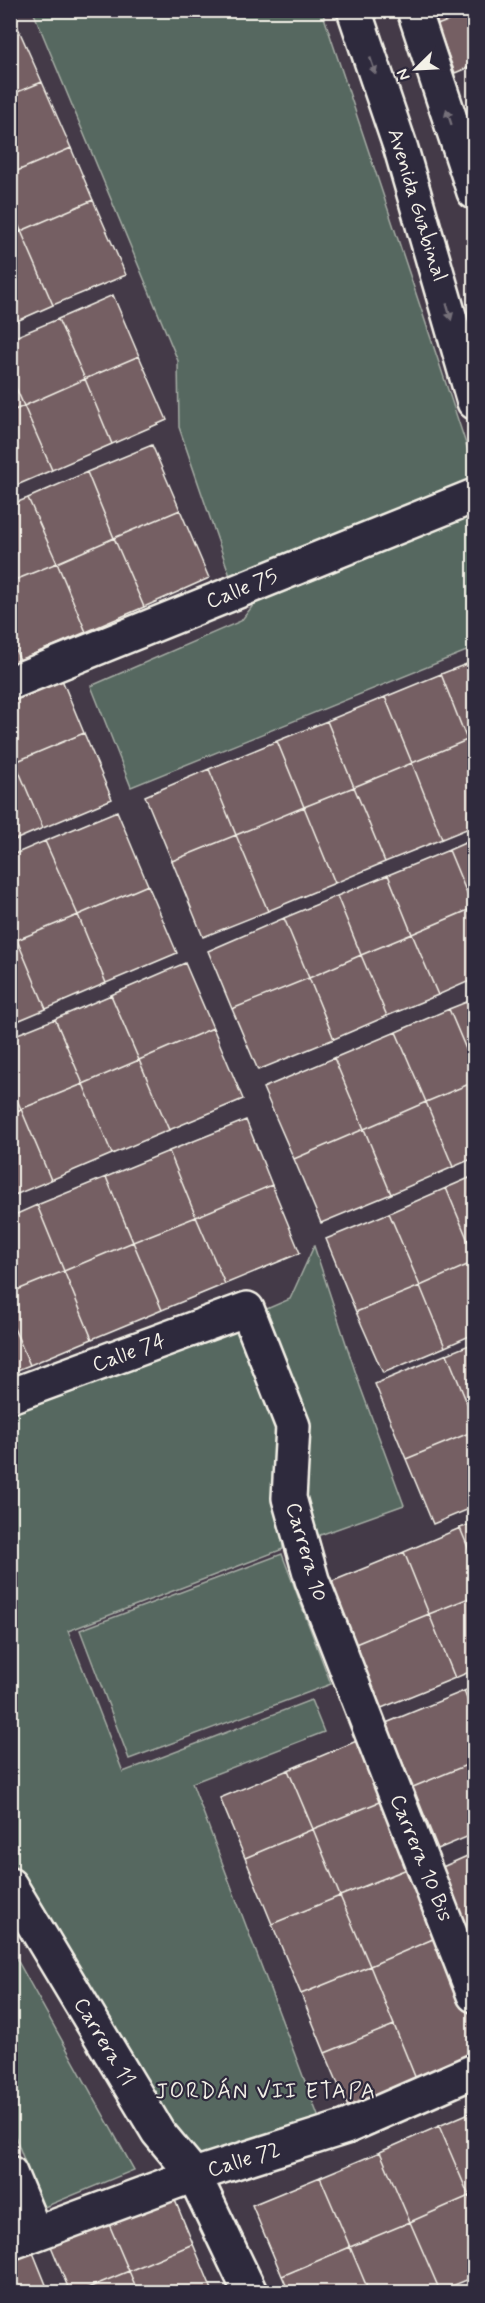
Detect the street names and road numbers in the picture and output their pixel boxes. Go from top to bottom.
street label: Avenida Guabinal [380,125,454,285]
street label: Calle 75 [202,562,282,616]
street label: Calle 74 [88,1327,170,1379]
street label: Carrera 10 [279,1499,333,1605]
street label: Carrera 10 Bis [383,1790,459,1926]
street label: Carrera 11 [67,1993,141,2091]
street label: Calle 72 [204,2136,284,2184]

